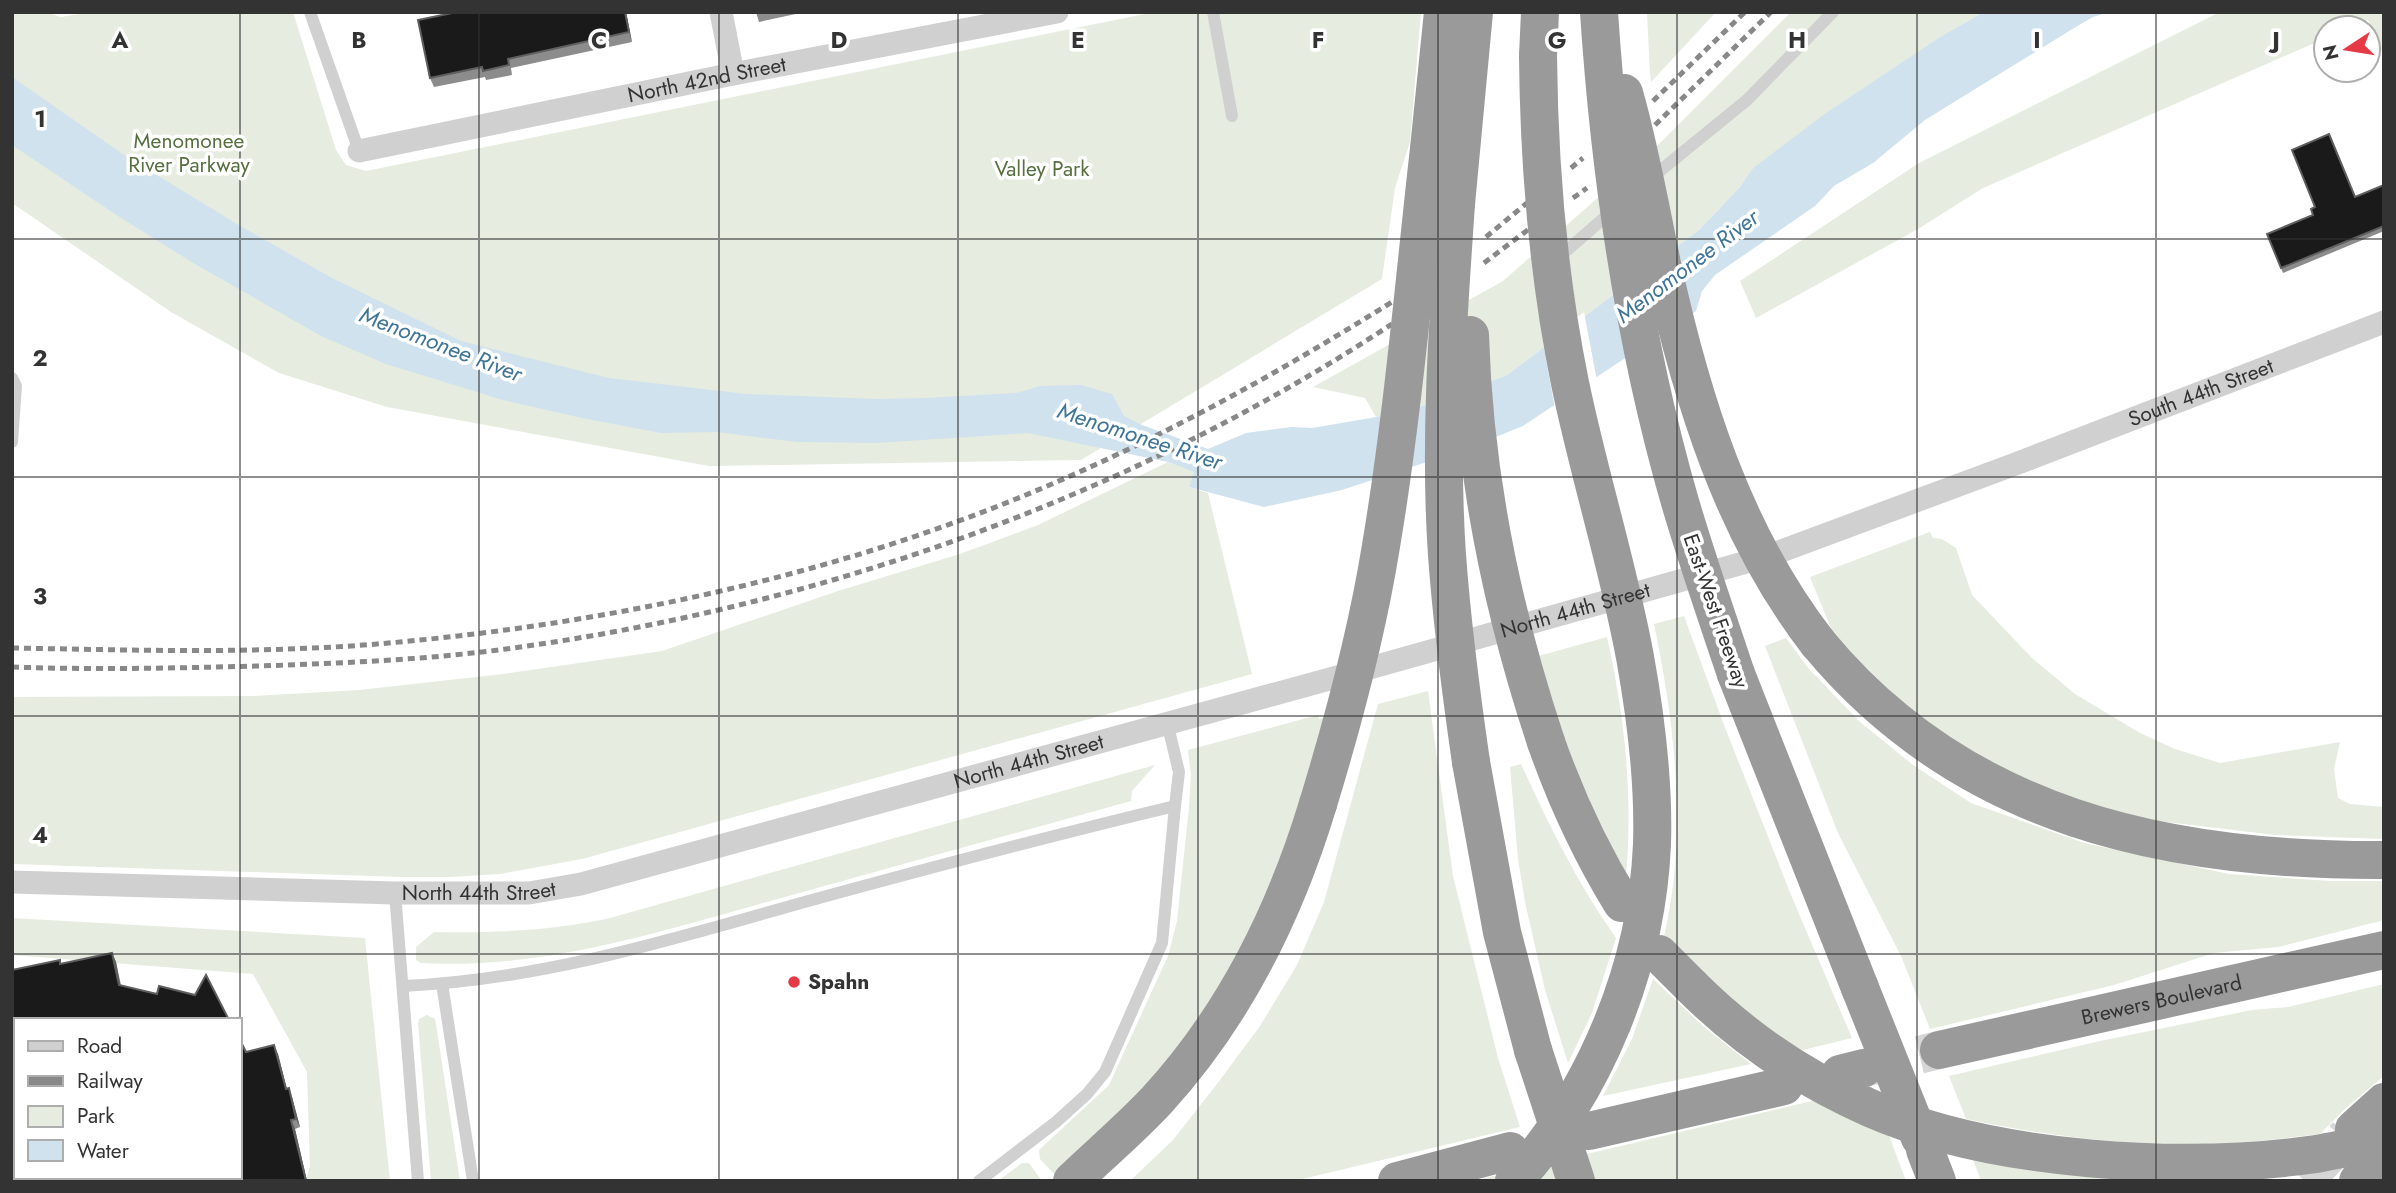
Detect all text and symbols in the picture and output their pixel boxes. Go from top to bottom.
north arrow [2312,14,2382,84]
text: A [111,23,129,57]
text: B [351,23,367,57]
text: C [591,23,607,57]
text: D [831,23,848,57]
text: E [1071,23,1085,57]
text: F [1312,23,1324,57]
text: G [1548,23,1566,57]
text: H [1788,23,1806,57]
text: I [2033,23,2041,57]
text: J [2268,23,2280,57]
text: N [2316,42,2346,63]
street label: North 42nd Street [625,49,789,110]
text: 1 [34,102,46,136]
park label: Menomonee River Parkway [128,126,251,180]
park label: Valley Park [995,154,1090,184]
water label: Menomonee River [1608,200,1767,331]
water label: Menomonee River [355,297,528,391]
text: 2 [32,341,48,375]
street label: South 44th Street [2124,351,2278,434]
water label: Menomonee River [1053,393,1228,479]
street label: East-West Freeway [1676,530,1757,693]
street label: North 44th Street [1497,575,1653,646]
text: 3 [33,579,47,613]
street label: North 44th Street [950,727,1107,796]
text: 4 [32,818,48,852]
street label: North 44th Street [402,874,558,908]
place label: Spahn [808,967,869,997]
street label: Brewers Boulevard [2078,967,2245,1033]
marker: Spahn [786,974,802,990]
legend [14,1018,242,1179]
text: Road [77,1031,122,1061]
text: Railway [77,1066,143,1096]
text: Park [77,1101,115,1131]
text: Water [77,1136,130,1166]

